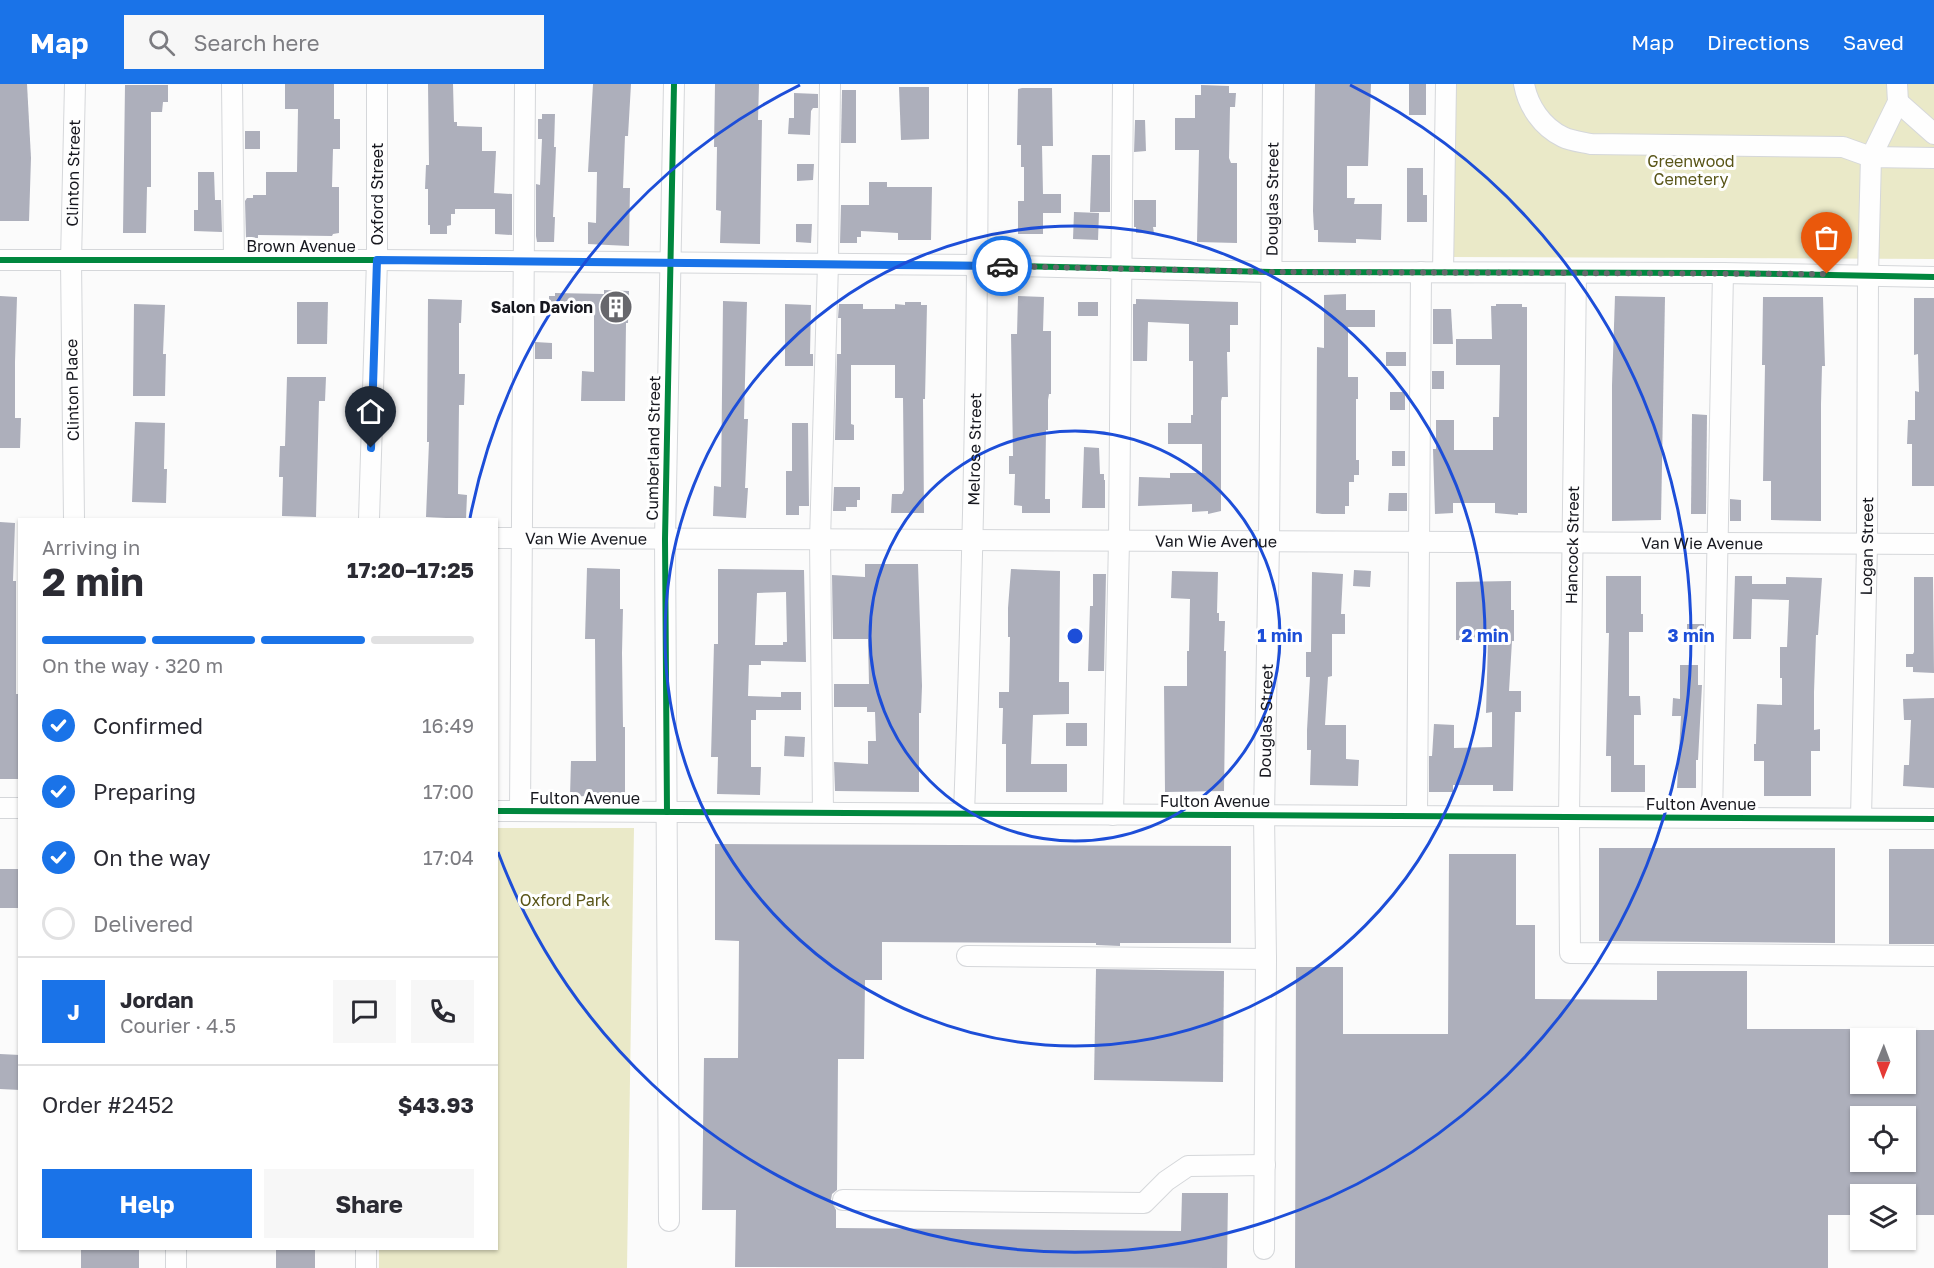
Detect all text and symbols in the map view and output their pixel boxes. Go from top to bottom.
search box [124,15,544,69]
text: Map [30,26,88,59]
icon: search [145,26,178,59]
text: Search here [193,29,319,56]
text: Map [1631,29,1674,55]
text: Directions [1707,29,1810,55]
text: Saved [1843,29,1904,55]
street label: Clinton Street [62,119,84,227]
street label: Oxford Street [367,142,387,246]
street label: Douglas Street [1261,142,1282,256]
park label: Greenwood Cemetery [1647,151,1735,189]
pin [1801,212,1852,274]
icon: bag [1810,221,1843,254]
street label: Brown Avenue [246,236,356,256]
courier [972,236,1032,296]
icon: car [986,250,1019,283]
building icon: Salon Davion [598,289,634,325]
place label: Salon Davion [491,297,593,317]
street label: Clinton Place [61,339,83,441]
street label: Cumberland Street [642,375,664,521]
pin [345,386,396,448]
street label: Melrose Street [963,392,985,506]
icon: home [354,395,387,428]
street label: Hancock Street [1561,486,1583,604]
street label: Logan Street [1856,497,1877,596]
street label: Van Wie Avenue [525,528,647,549]
street label: Van Wie Avenue [1155,531,1277,551]
street label: Van Wie Avenue [1641,533,1763,553]
text: Arriving in [42,535,140,559]
text: 17:20–17:25 [347,556,474,583]
text: 2 min [42,558,144,605]
text: 1 min [1257,624,1303,646]
text: 2 min [1461,624,1509,646]
text: 3 min [1667,624,1715,646]
centre of rings [1065,626,1085,646]
text: On the way · 320 m [42,653,223,677]
street label: Douglas Street [1255,664,1277,778]
icon: check [42,709,75,742]
text: Confirmed [93,712,203,739]
text: 16:49 [422,713,474,737]
icon: check [42,775,75,808]
text: Preparing [93,778,196,805]
text: 17:00 [423,779,474,803]
street label: Fulton Avenue [530,788,640,808]
street label: Fulton Avenue [1160,791,1270,811]
street label: Fulton Avenue [1646,794,1756,814]
icon: check [42,841,75,874]
text: On the way [93,844,211,871]
text: 17:04 [423,845,474,869]
park label: Oxford Park [520,890,610,910]
text: Delivered [93,910,193,937]
button: chat [333,980,396,1043]
button: phone [411,980,474,1043]
text: Jordan [120,986,194,1013]
text: J [67,998,80,1025]
text: Courier · 4.5 [120,1013,236,1037]
north arrow [1850,1028,1916,1094]
map controls [1850,1028,1916,1250]
text: Order #2452 [42,1091,174,1118]
text: $43.93 [398,1091,474,1118]
button: locate [1850,1106,1916,1172]
button: Help [42,1169,252,1238]
button: Share [264,1169,474,1238]
button: layers [1850,1184,1916,1250]

